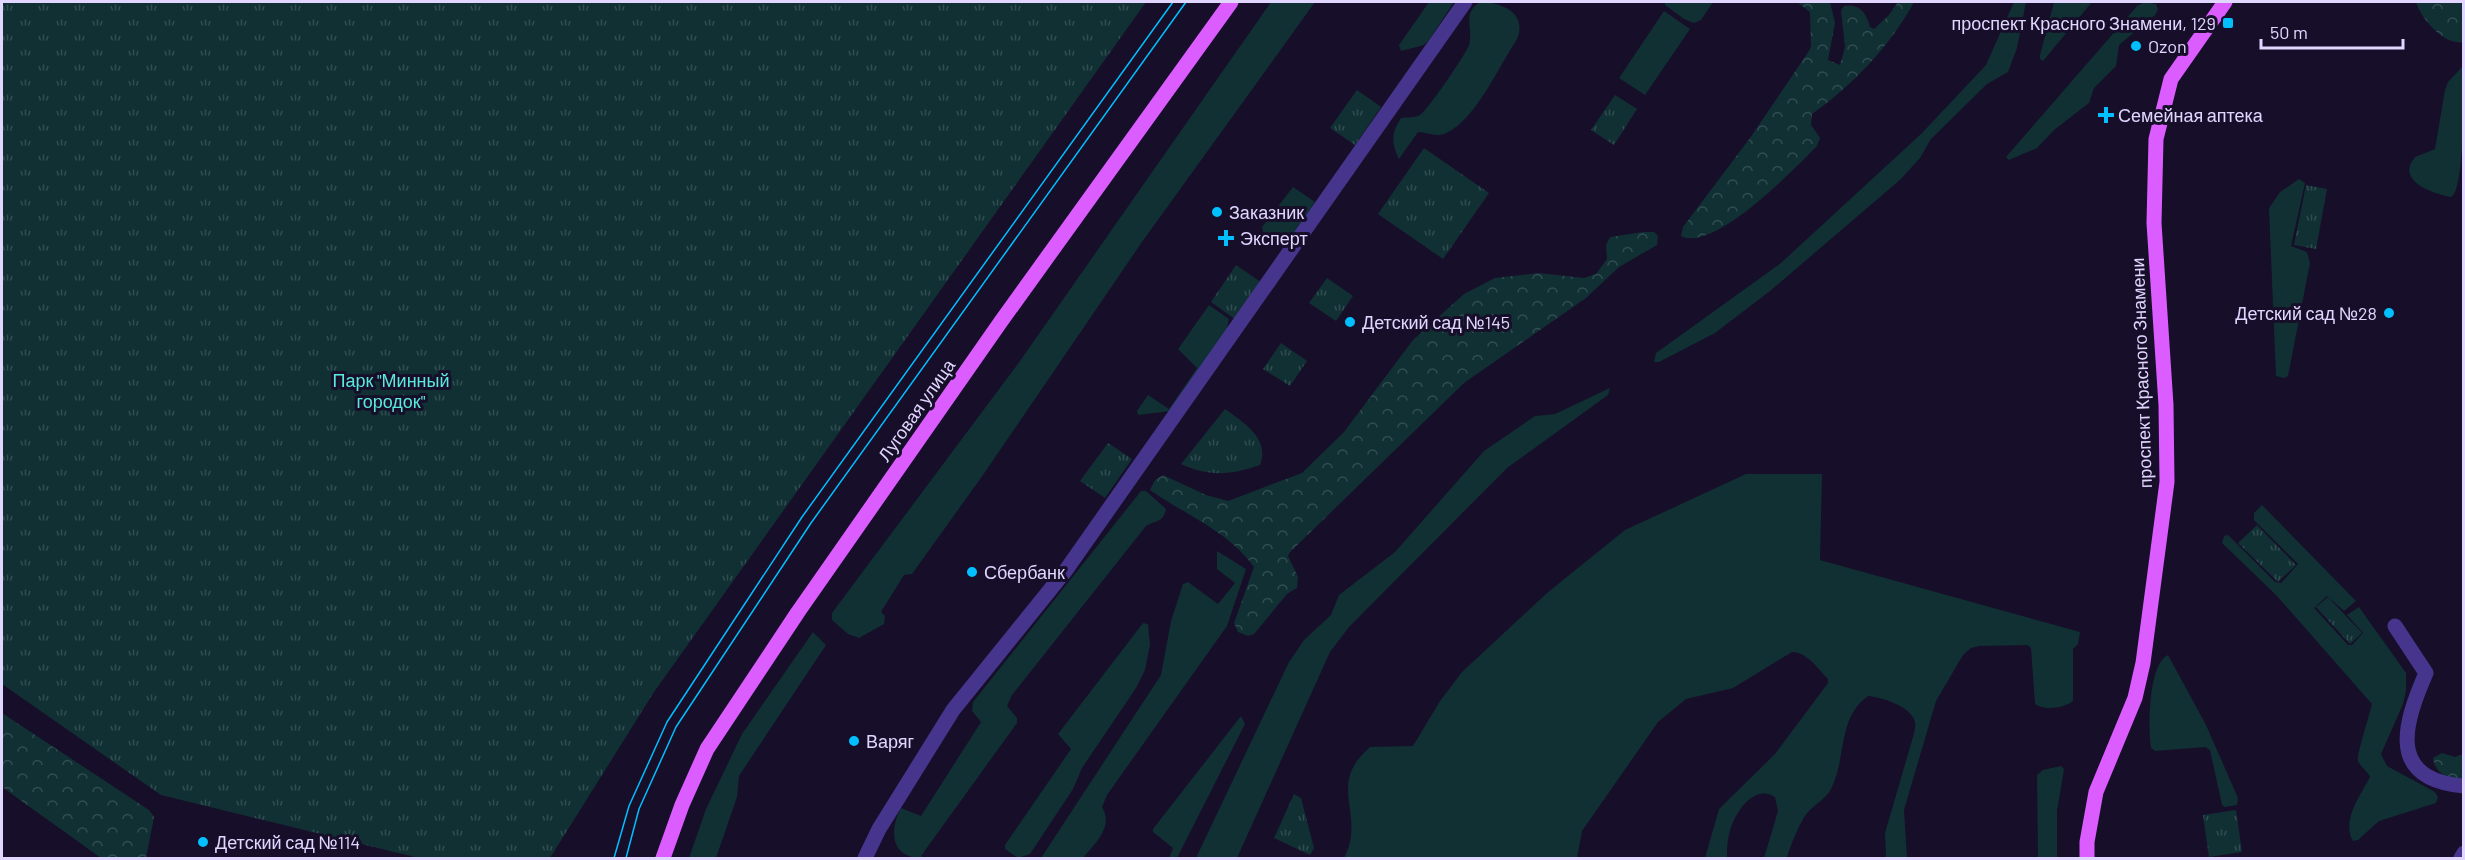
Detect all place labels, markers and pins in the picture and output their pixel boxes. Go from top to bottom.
place label: проспект Красного Знамени, 129 [1951,12,2216,34]
marker: проспект Красного Знамени, 129 [2221,16,2235,30]
place label: Ozon [2148,35,2187,57]
marker: Ozon [2129,39,2143,53]
place label: Семейная аптека [2118,104,2264,126]
marker: Семейная аптека [2099,108,2113,122]
place label: Заказник [1229,201,1304,223]
marker: Заказник [1210,205,1224,219]
place label: Эксперт [1240,227,1308,249]
marker: Эксперт [1217,229,1235,247]
place label: Детский сад №28 [2235,302,2377,324]
marker: Детский сад №28 [2382,306,2396,320]
place label: Детский сад №145 [1362,311,1510,333]
marker: Детский сад №145 [1343,315,1357,329]
place label: Сбербанк [984,561,1065,583]
marker: Сбербанк [965,565,979,579]
place label: Варяг [866,730,915,752]
marker: Варяг [847,734,861,748]
place label: Детский сад №114 [215,831,360,853]
marker: Детский сад №114 [196,835,210,849]

